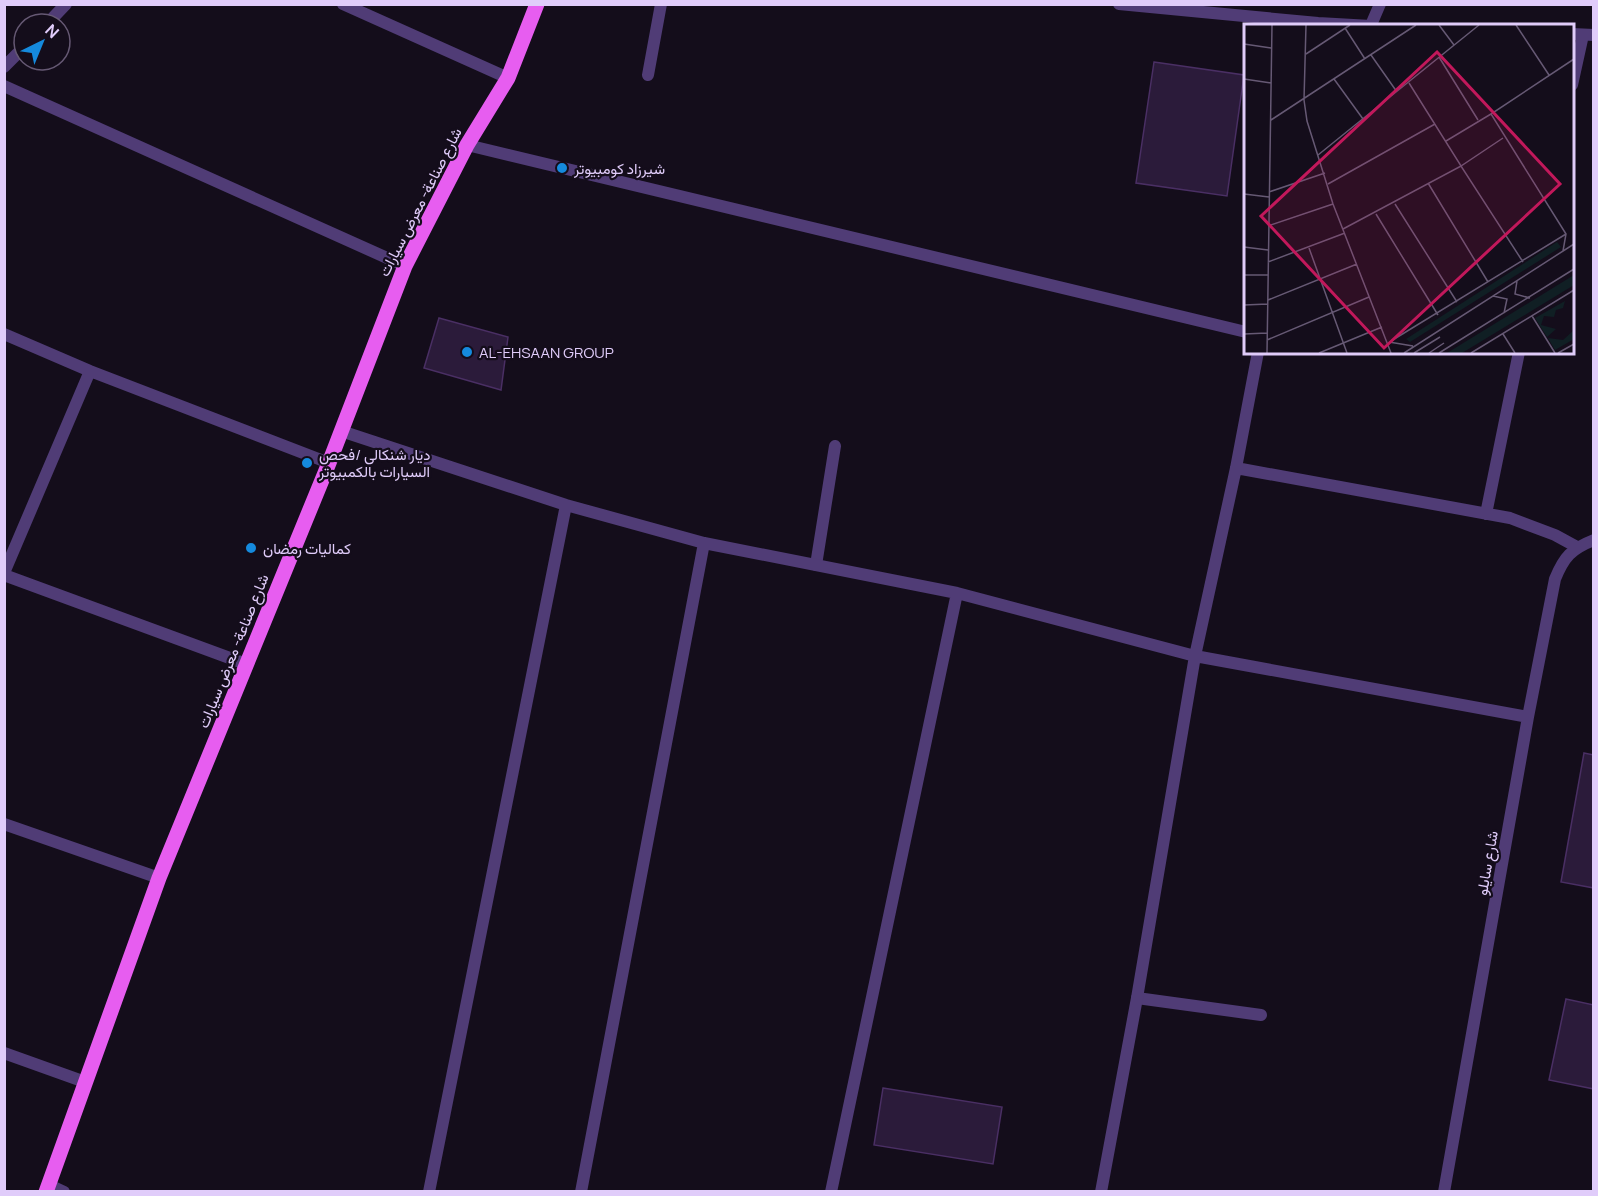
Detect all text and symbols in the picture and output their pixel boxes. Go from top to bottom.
north arrow [12,12,72,72]
text: N [41,19,64,43]
inset map [1244,24,1574,354]
street label: شارع صناعة- معرض سيارات [373,124,468,280]
place label: شيرزاد كومبيوتر [573,158,665,179]
marker: شيرزاد كومبيوتر [555,161,569,175]
place label: AL-EHSAAN GROUP [479,342,614,363]
marker: AL-EHSAAN GROUP [460,345,474,359]
place label: ديار شنكالي /فحص السيارات بالكمبيوتر [318,444,430,482]
marker: ديار شنكالي /فحص السيارات بالكمبيوتر [300,456,314,470]
place label: كماليات رمضان [263,538,351,559]
marker: كماليات رمضان [244,541,258,555]
street label: شارع صناعة- معرض سيارات [192,571,275,732]
street label: شارع سايلو [1471,829,1504,897]

